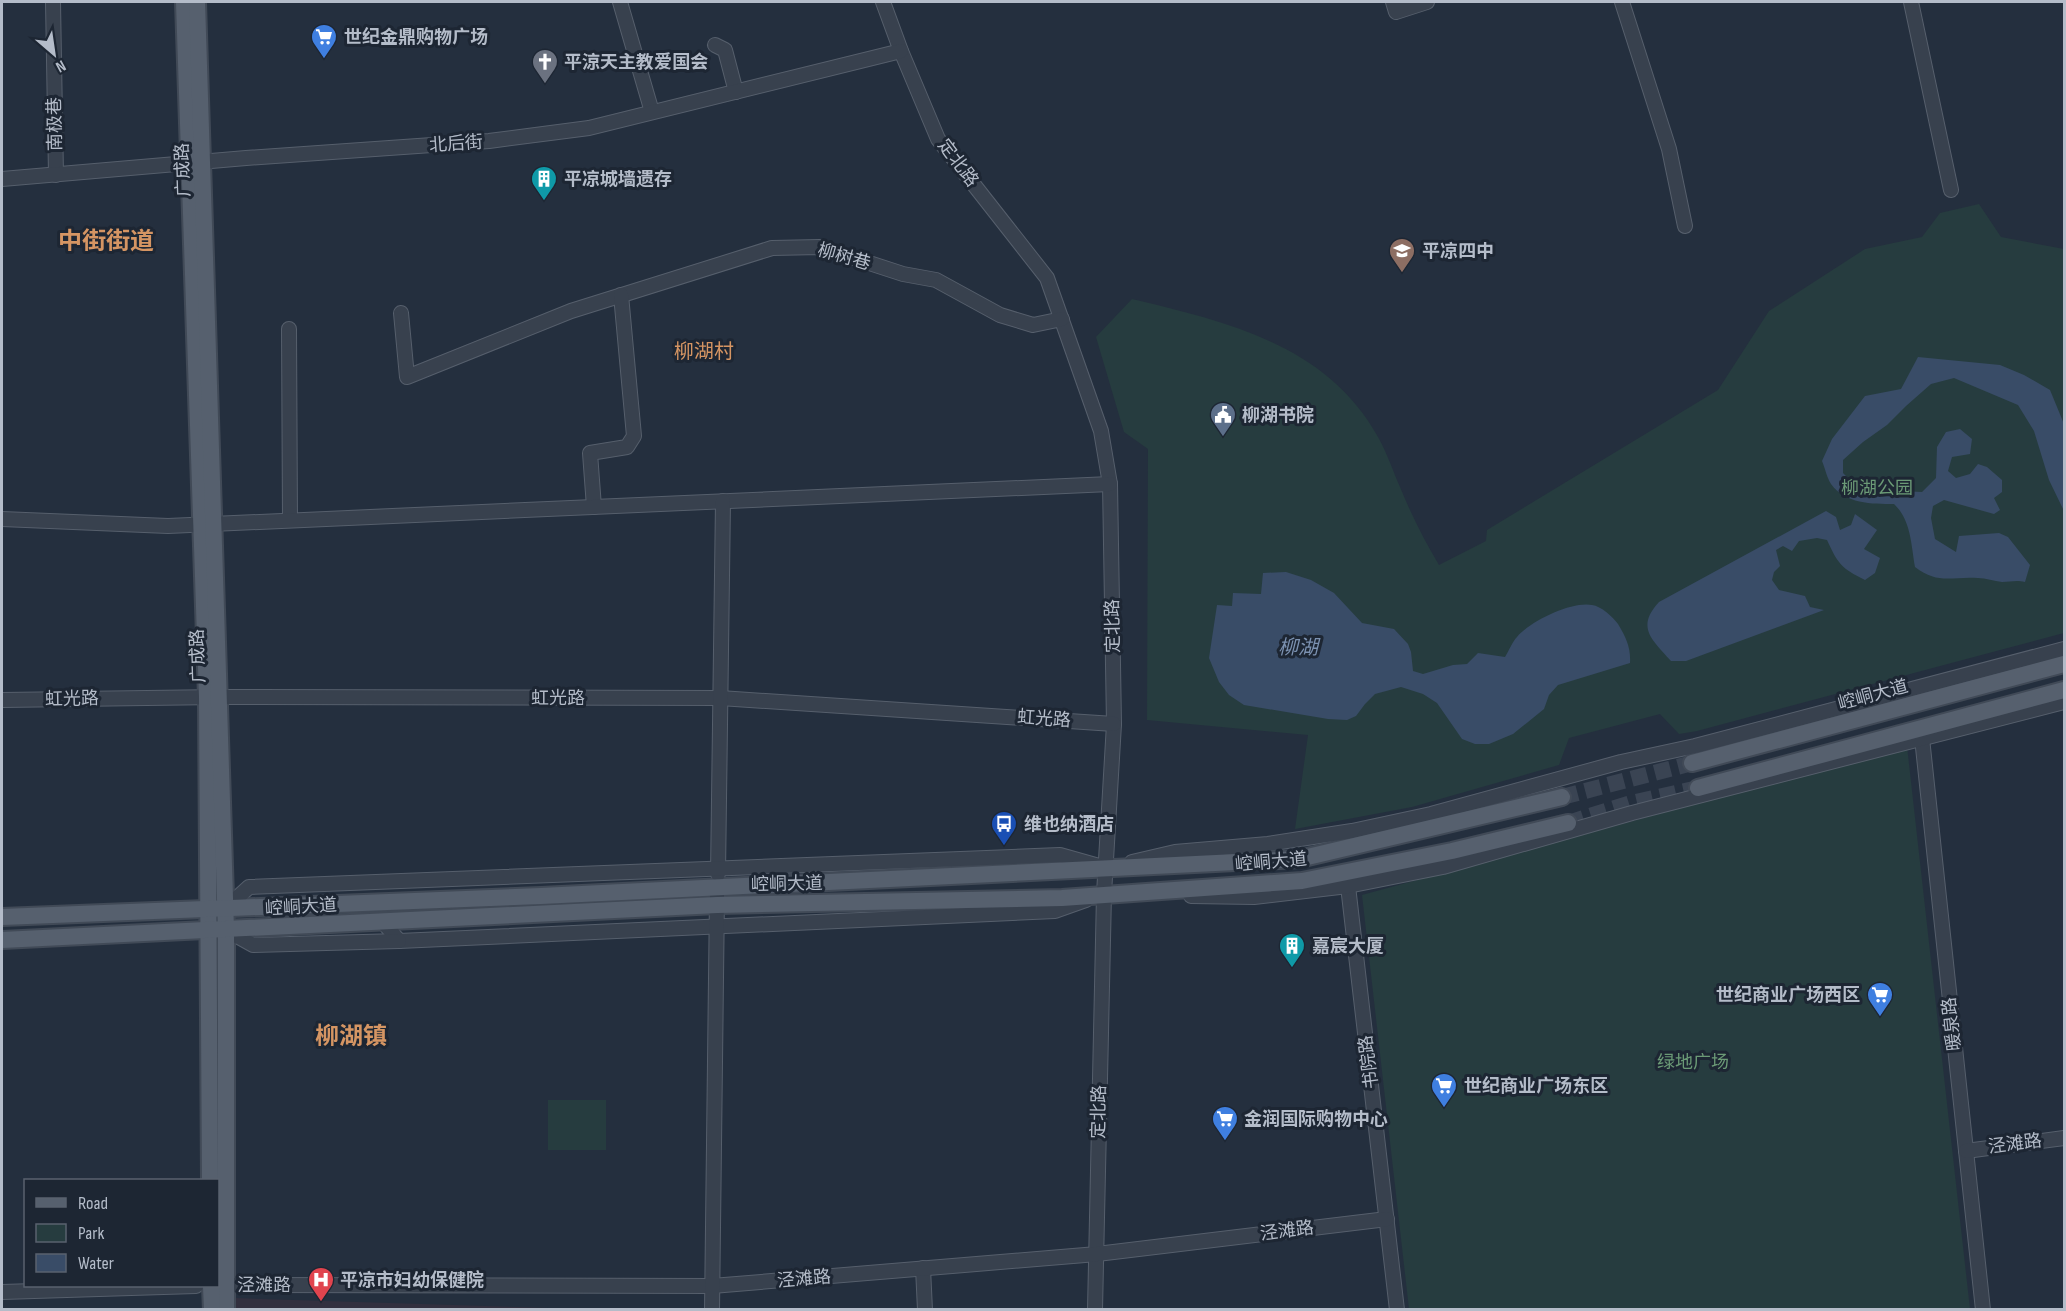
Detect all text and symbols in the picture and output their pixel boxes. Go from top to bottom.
supermarket icon: 世纪金鼎购物广场 [309,22,339,60]
north arrow [24,24,84,84]
place label: 世纪金鼎购物广场 [344,26,488,48]
church icon: 平涼天主教爱国会 [530,47,560,85]
place label: 平涼天主教爱国会 [564,52,708,73]
text: N [52,55,69,76]
street label: 南极巷 [44,97,66,151]
street label: 北后街 [428,132,484,156]
street label: 定北路 [933,135,983,191]
street label: 广成路 [172,143,194,197]
building icon: 平凉城墙遗存 [529,164,559,202]
place label: 平凉城墙遗存 [564,169,672,190]
district label: 中街街道 [58,227,154,256]
school or university icon: 平凉四中 [1387,236,1417,274]
street label: 柳树巷 [815,239,873,275]
place label: 平凉四中 [1422,241,1494,262]
district label: 柳湖村 [674,340,734,364]
public building icon: 柳湖书院 [1208,400,1238,438]
place label: 柳湖书院 [1242,405,1314,426]
park label: 柳湖公园 [1841,478,1913,499]
street label: 定北路 [1102,599,1124,653]
street label: 广成路 [187,629,209,683]
water label: 柳湖 [1278,636,1321,660]
street label: 崆峒大道 [1836,676,1910,714]
street label: 虹光路 [45,688,99,710]
street label: 虹光路 [531,688,585,709]
street label: 虹光路 [1016,707,1072,731]
bus stop icon: 维也纳酒店 [989,809,1019,847]
place label: 维也纳酒店 [1024,814,1114,835]
street label: 崆峒大道 [1234,848,1308,876]
street label: 崆峒大道 [751,873,823,895]
street label: 崆峒大道 [264,895,338,919]
building icon: 嘉宸大厦 [1277,931,1307,969]
place label: 嘉宸大厦 [1312,936,1384,957]
supermarket icon: 世纪商业广场西区 [1865,980,1895,1018]
place label: 世纪商业广场西区 [1716,984,1860,1006]
street label: 暖泉路 [1939,996,1965,1052]
district label: 柳湖镇 [315,1022,387,1051]
street label: 书院路 [1355,1034,1383,1090]
park label: 绿地广场 [1657,1052,1729,1073]
supermarket icon: 世纪商业广场东区 [1429,1071,1459,1109]
place label: 世纪商业广场东区 [1464,1075,1608,1097]
street label: 定北路 [1088,1085,1110,1139]
supermarket icon: 金润国际购物中心 [1210,1104,1240,1142]
place label: 金润国际购物中心 [1244,1109,1388,1130]
street label: 泾滩路 [1987,1130,2043,1158]
legend [24,1179,219,1287]
text: Road [78,1193,108,1214]
street label: 泾滩路 [1259,1217,1315,1245]
text: Park [78,1223,104,1244]
text: Water [78,1253,114,1274]
hospital icon: 平凉市妇幼保健院 [306,1265,336,1303]
street label: 泾滩路 [776,1266,832,1292]
place label: 平凉市妇幼保健院 [340,1270,484,1291]
street label: 泾滩路 [237,1275,291,1296]

